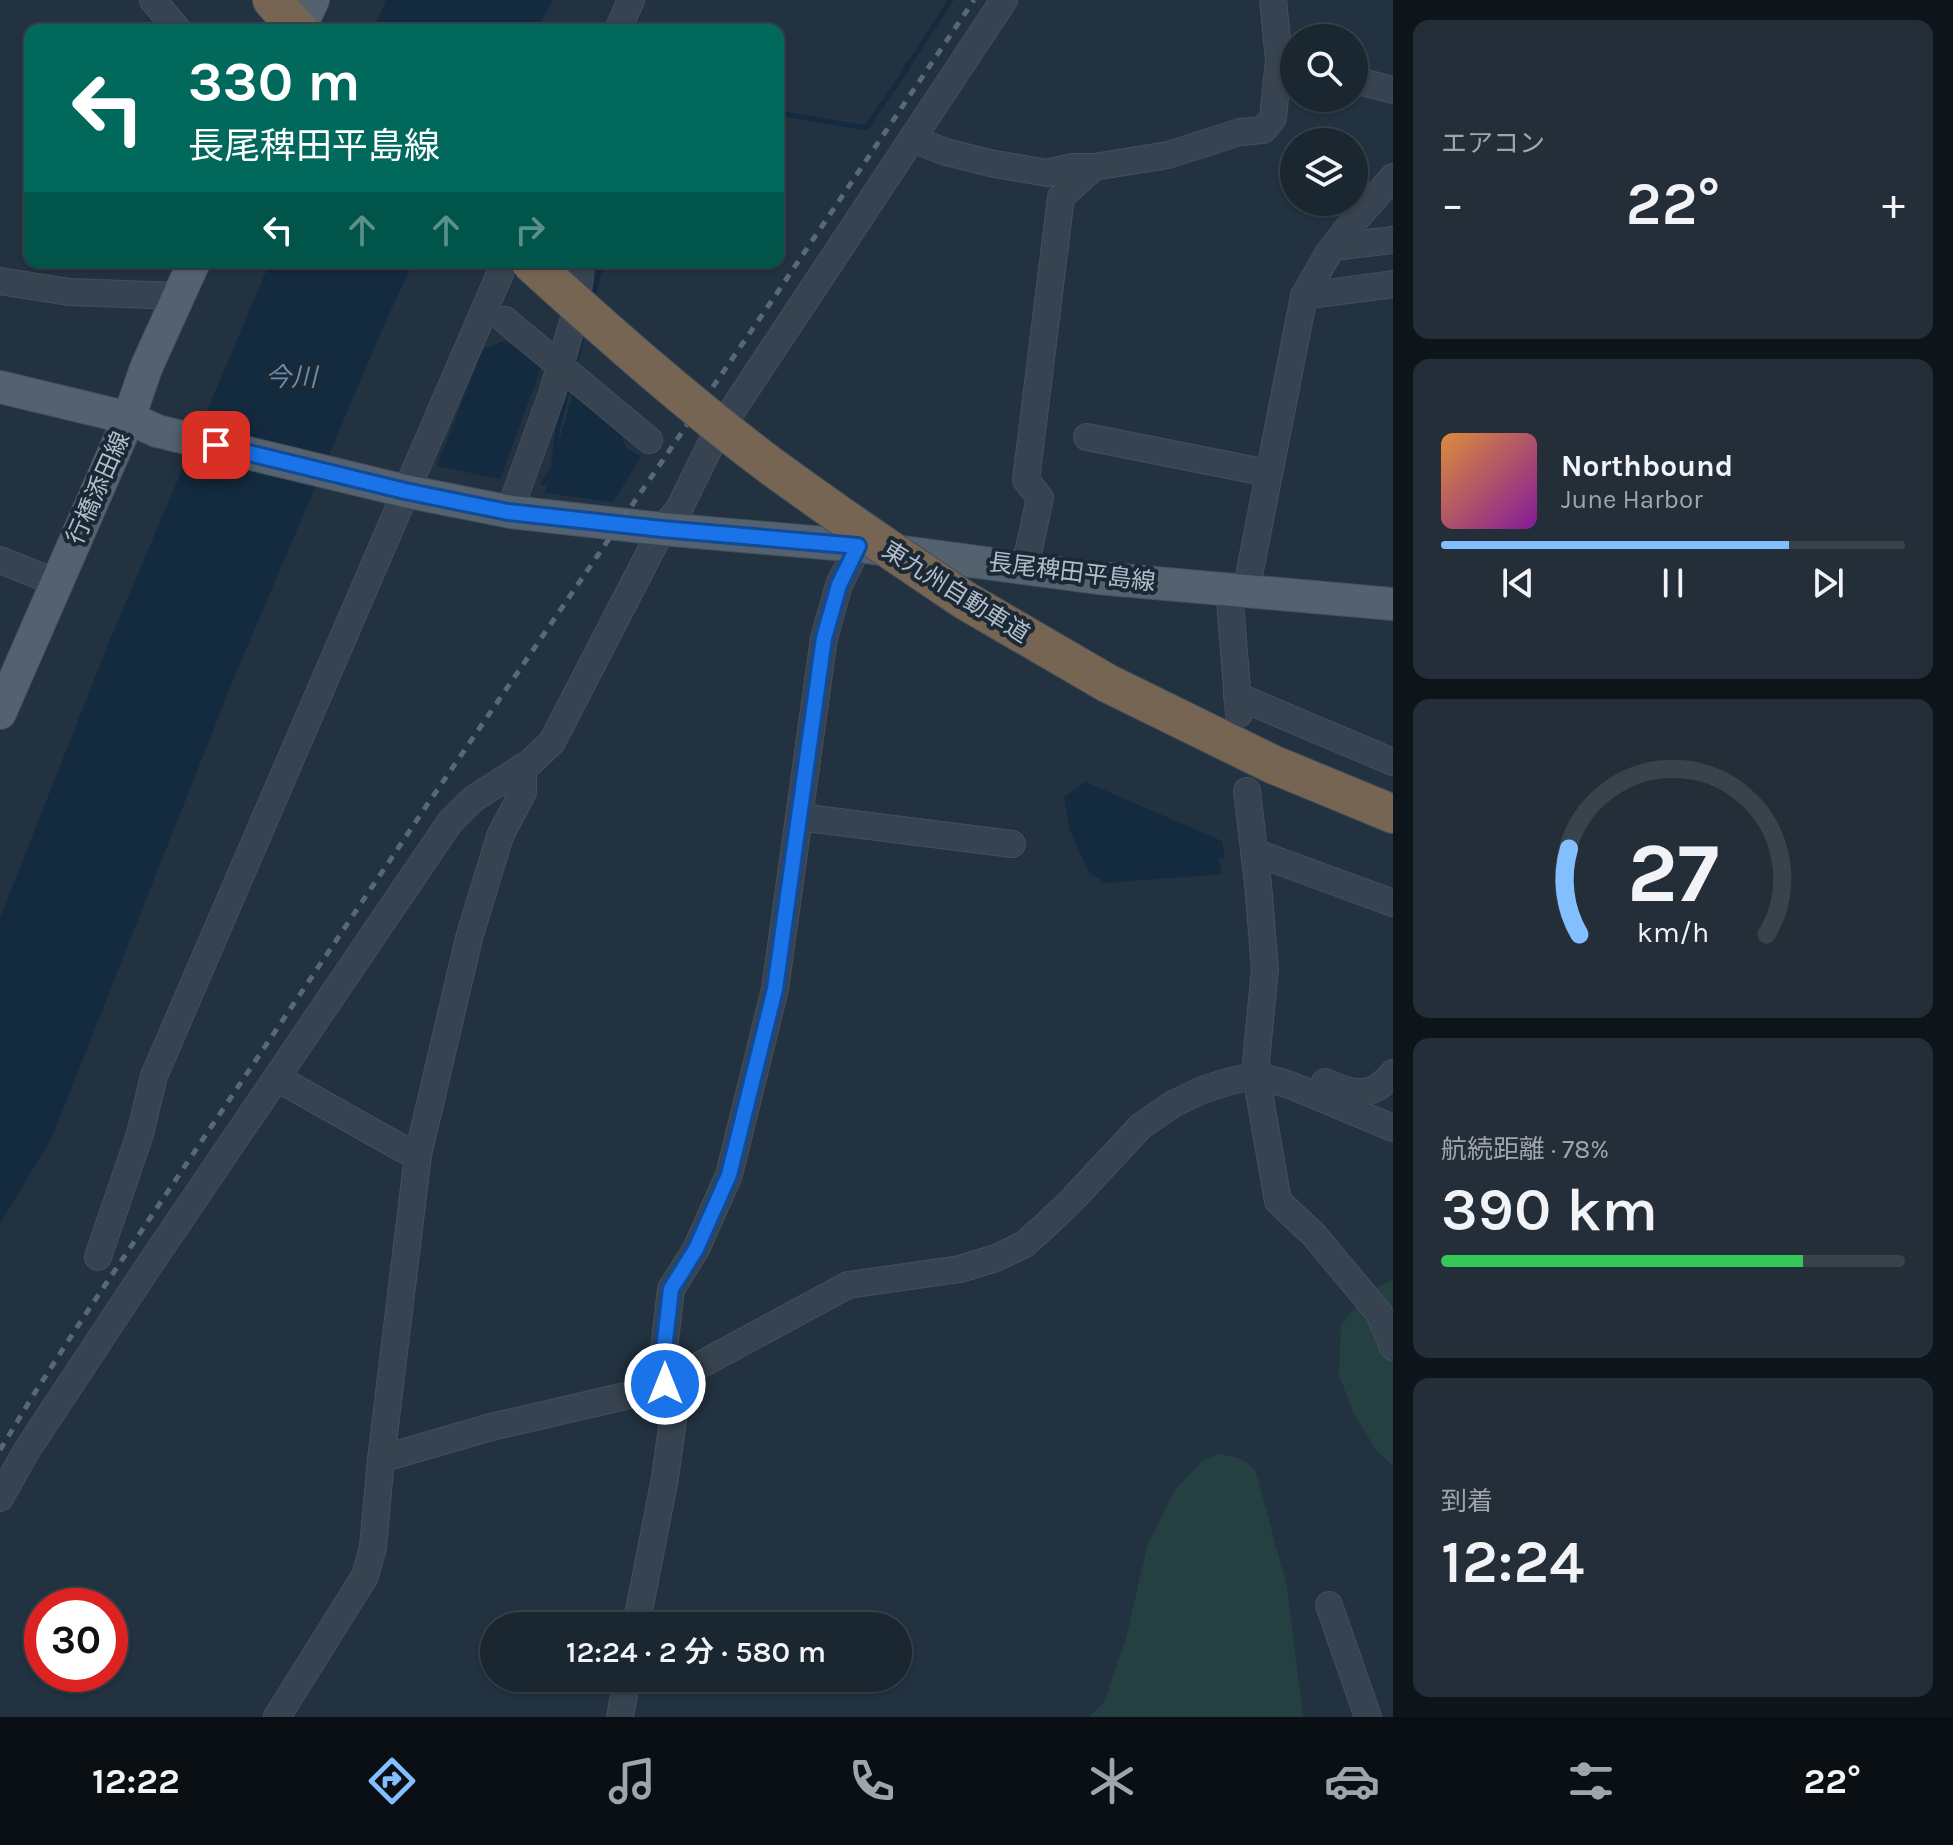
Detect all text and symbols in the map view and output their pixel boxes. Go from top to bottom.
map controls [1280,24,1368,216]
button: search [1280,24,1368,112]
text: 330 m [188,49,360,114]
icon: left [56,56,160,160]
text: 長尾稗田平島線 [188,125,440,167]
button: layers [1280,128,1368,216]
text: エアコン [1441,128,1545,159]
text: 22° [1626,169,1720,239]
text: − [1441,179,1464,230]
text: + [1882,179,1905,230]
icon: left [256,208,300,252]
icon: ahead [340,208,384,252]
icon: ahead [424,208,468,252]
icon: right [508,208,552,252]
water label: 今川 [265,362,320,393]
pin [182,411,250,479]
icon: arrive [194,423,238,467]
street label: 行橋添田線 [61,427,135,549]
text: Northbound [1561,448,1733,484]
text: June Harbor [1561,484,1703,515]
street label: 東九州自動車道 [877,536,1035,648]
street label: 長尾稗田平島線 [987,548,1157,596]
icon: previous [1496,561,1540,605]
icon: pause [1651,561,1695,605]
icon: next [1806,561,1850,605]
text: 27 [1627,824,1719,921]
text: km/h [1637,916,1709,949]
text: 航続距離 · 78% [1441,1134,1609,1165]
text: 390 km [1441,1175,1658,1245]
position arrow [623,1342,707,1426]
text: 到着 [1441,1486,1493,1517]
text: 12:24 [1441,1527,1584,1597]
speed limit sign: 30 [24,1588,128,1692]
text: 12:24 · 2 分 · 580 m [566,1634,826,1670]
icon: directions [364,1753,420,1809]
icon: music [604,1753,660,1809]
icon: phone [844,1753,900,1809]
icon: climate [1084,1753,1140,1809]
icon: car [1324,1753,1380,1809]
icon: filters [1563,1753,1619,1809]
text: 12:22 [92,1760,180,1802]
text: 22° [1803,1760,1861,1802]

